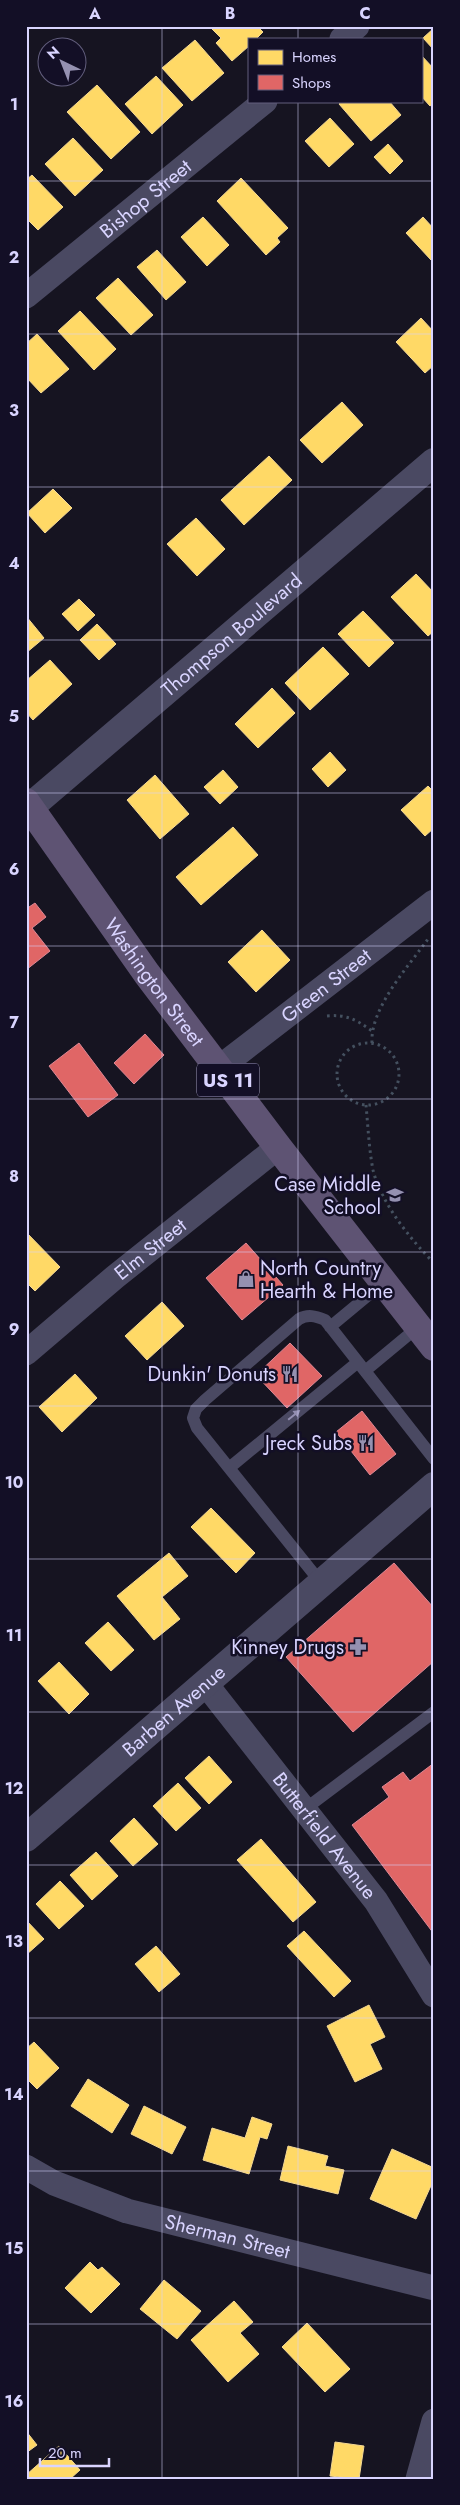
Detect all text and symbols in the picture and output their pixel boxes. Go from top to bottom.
text: A [88,2,101,25]
text: B [225,2,235,25]
text: C [359,2,371,25]
north arrow [38,38,88,88]
legend [248,38,422,102]
text: N [42,41,64,64]
text: Homes [292,46,336,68]
text: Shops [292,72,331,94]
text: 1 [10,93,18,116]
street label: Bishop Street [93,152,198,245]
text: 2 [9,246,19,269]
text: 3 [9,399,19,422]
text: 4 [8,552,20,575]
street label: Thompson Boulevard [155,566,308,703]
text: 5 [9,705,19,728]
text: 6 [9,858,19,881]
street label: Washington Street [97,912,211,1052]
street label: Green Street [275,941,377,1030]
text: 7 [9,1011,19,1034]
road number: US 11 [197,1064,259,1096]
text: 8 [9,1165,19,1188]
place label: Case Middle School [274,1170,381,1222]
school or university icon: Case Middle School [385,1185,405,1205]
street label: Elm Street [108,1211,193,1287]
place label: North Country Hearth & Home [260,1254,393,1306]
shop icon: North Country Hearth & Home [236,1269,256,1289]
text: 9 [9,1318,19,1341]
place label: Dunkin' Donuts [147,1360,276,1389]
restaurant icon: Dunkin' Donuts [280,1364,300,1384]
one-way arrow [287,1410,300,1421]
place label: Jreck Subs [262,1429,352,1458]
restaurant icon: Jreck Subs [356,1433,376,1453]
text: 10 [5,1471,23,1494]
text: 11 [6,1624,22,1647]
place label: Kinney Drugs [231,1633,344,1662]
pharmacy icon: Kinney Drugs [348,1637,368,1657]
street label: Barben Avenue [116,1658,232,1763]
street label: Butterfield Avenue [266,1766,384,1905]
text: 12 [5,1777,23,1800]
text: 13 [5,1930,23,1953]
text: 14 [4,2083,24,2106]
street label: Sherman Street [162,2207,293,2266]
text: 15 [5,2237,23,2260]
text: 16 [5,2390,23,2413]
scale bar [40,2435,109,2467]
text: 20 m [48,2442,82,2464]

